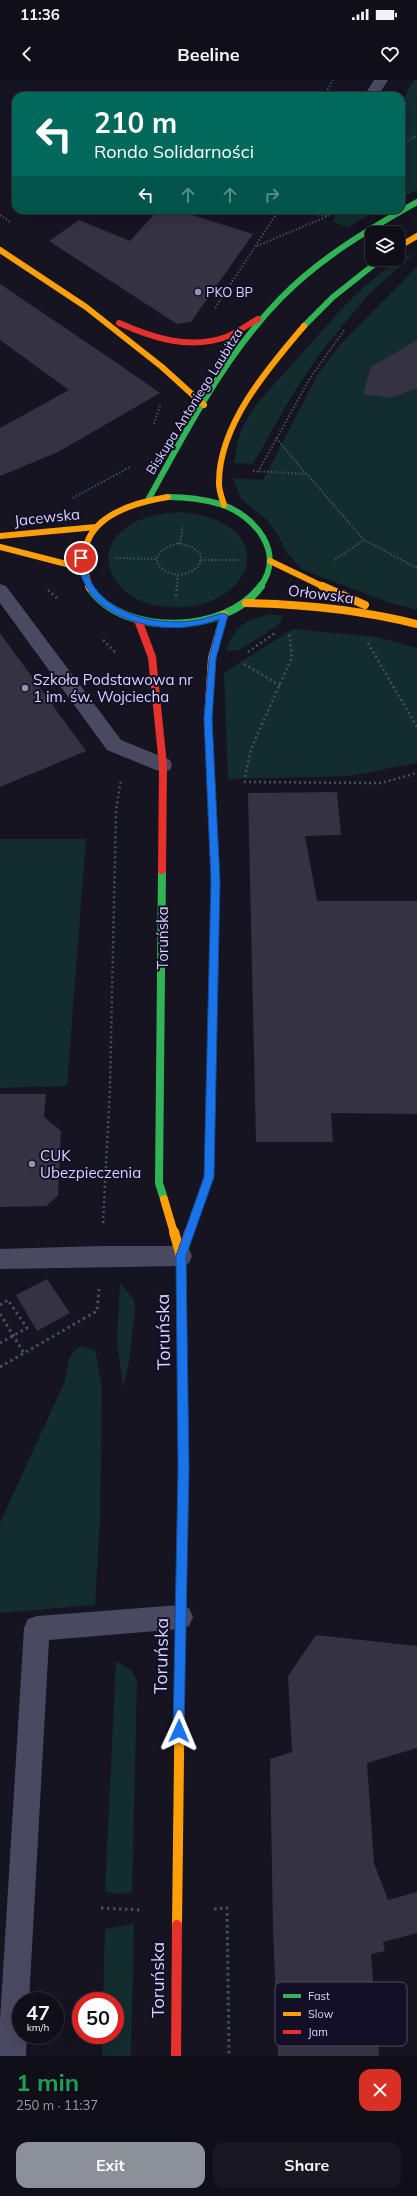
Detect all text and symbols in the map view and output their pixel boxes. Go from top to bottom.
text: 11:36 [20,5,60,24]
icon: back [16,43,38,65]
text: Beeline [177,43,240,66]
icon: heart [379,43,401,65]
text: 210 m [94,105,177,140]
icon: left [28,108,80,160]
text: Rondo Solidarności [94,140,254,163]
icon: left [135,184,157,206]
icon: ahead [177,184,199,206]
icon: ahead [219,184,241,206]
icon: right [261,184,283,206]
map controls [365,226,405,266]
button: layers [365,226,405,266]
place label: PKO BP [206,284,253,300]
marker: PKO BP [193,287,203,297]
street label: Biskupa Antoniego Laubitza [142,325,246,477]
street label: Jacewska [13,504,81,530]
pin [64,541,98,575]
icon: arrive [70,547,92,569]
street label: Orłowska [287,581,355,607]
place label: Szkoła Podstawowa nr 1 im. św. Wojciecha [33,670,193,706]
marker: Szkoła Podstawowa nr 1 im. św. Wojciecha [20,683,30,693]
street label: Toruńska [153,906,172,970]
place label: CUK Ubezpieczenia [40,1146,141,1182]
marker: CUK Ubezpieczenia [27,1159,37,1169]
street label: Toruńska [151,1294,175,1370]
street label: Toruńska [149,1618,173,1694]
position arrow [158,1710,200,1752]
street label: Toruńska [146,1942,169,2018]
legend [275,1982,407,2046]
text: Fast [308,1989,330,2003]
speed limit sign: 50 [72,1992,124,2044]
text: 47 [26,2000,50,2025]
text: Slow [308,2007,334,2021]
text: km/h [27,2021,49,2034]
text: Jam [308,2025,328,2039]
text: 1 min [16,2067,79,2097]
button: close [359,2069,401,2111]
text: 250 m · 11:37 [16,2097,98,2113]
button: Exit [16,2142,205,2188]
button: Share [213,2142,401,2188]

